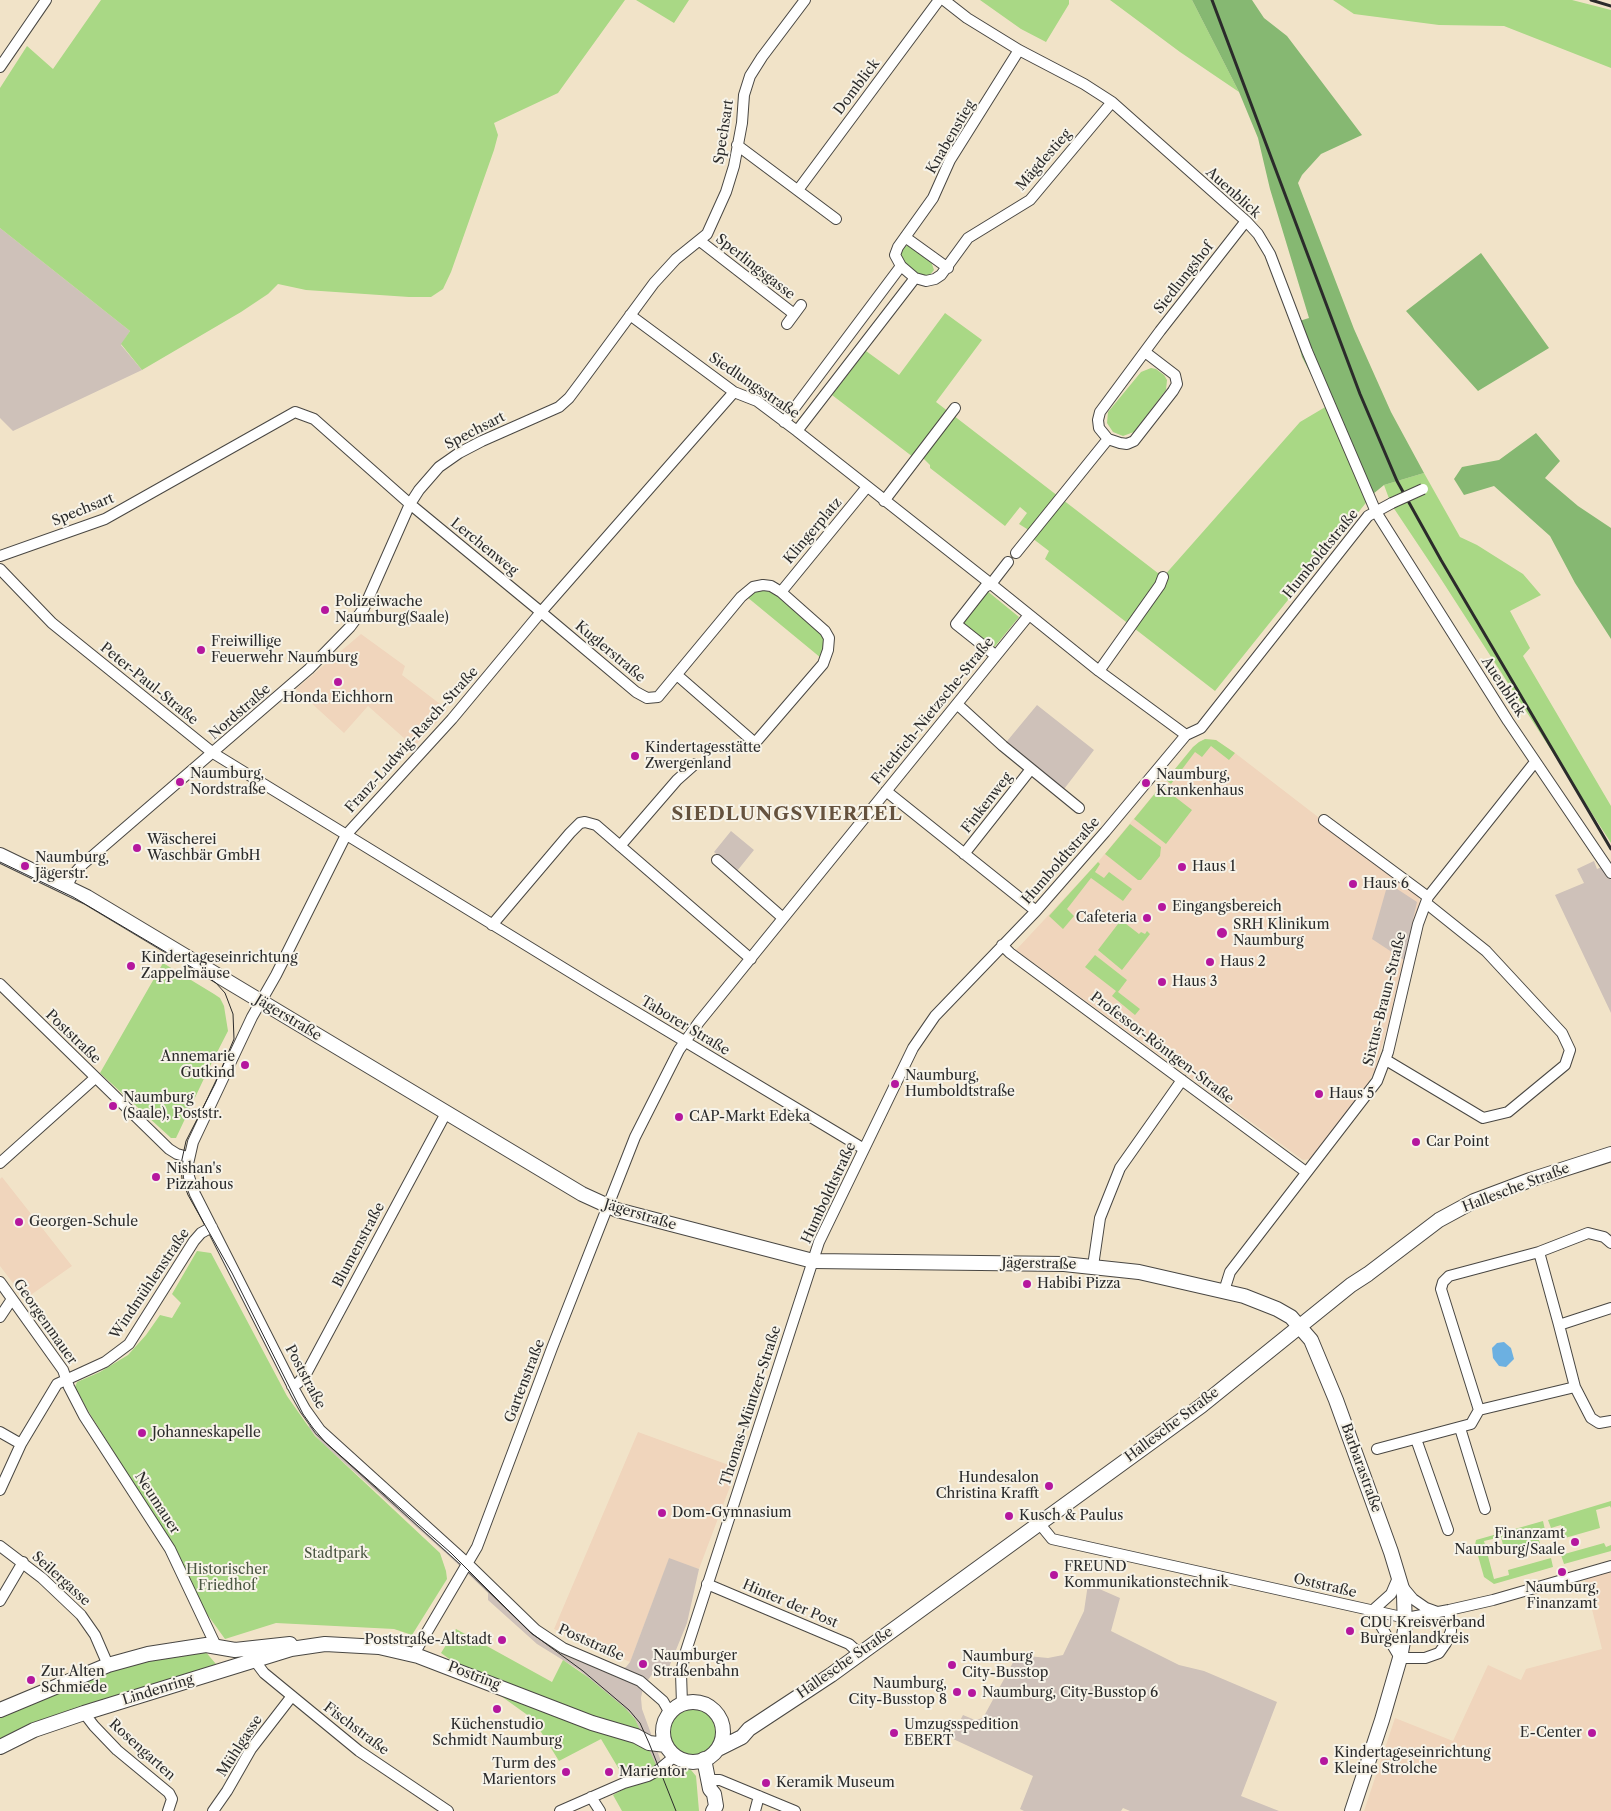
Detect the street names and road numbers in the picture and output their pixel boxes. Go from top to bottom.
street label: Domblick [831,56,883,118]
street label: Knabenstieg [923,97,979,177]
street label: Spechsart [711,98,737,166]
street label: Mägdestieg [1013,126,1075,194]
street label: Auenblick [1202,164,1264,222]
street label: Sperlingsgasse [712,231,798,303]
street label: Siedlungshof [1151,239,1217,317]
street label: Siedlungsstraße [705,349,803,423]
street label: Spechsart [442,409,508,453]
street label: Spechsart [50,490,116,530]
street label: Klingerplatz [780,494,846,568]
street label: Humboldtstraße [1280,506,1362,602]
street label: Lerchenweg [447,515,521,579]
street label: Kuglerstraße [571,618,649,686]
street label: Friedrich-Nietzsche-Straße [868,634,998,788]
street label: Peter-Paul-Straße [97,639,201,729]
street label: Auenblick [1478,654,1528,720]
street label: Franz-Ludwig-Rasch-Straße [342,664,482,816]
street label: Nordstraße [206,681,274,743]
street label: Finkenweg [958,769,1016,837]
street label: Humboldtstraße [1019,814,1103,908]
street label: Sixtus-Braun-Straße [1360,930,1410,1068]
street label: Professor-Röntgen-Straße [1087,988,1237,1108]
street label: Jägerstraße [252,991,324,1045]
street label: Taborer Straße [637,993,733,1059]
street label: Poststraße [42,1007,104,1067]
street label: Humboldtstraße [798,1140,860,1246]
street label: Hallesche Straße [1460,1160,1572,1216]
street label: Jägerstraße [602,1196,678,1234]
street label: Blumenstraße [330,1200,388,1290]
street label: Windmühlenstraße [107,1226,193,1342]
street label: Jägerstraße [1001,1255,1077,1273]
street label: Georgenmauer [9,1276,81,1368]
street label: Thomas-Müntzer-Straße [717,1324,785,1488]
street label: Gartenstraße [501,1337,549,1425]
street label: Poststraße [281,1342,329,1412]
street label: Hallesche Straße [1122,1384,1222,1466]
street label: Barbarastraße [1337,1421,1385,1515]
street label: Neumauer [131,1469,183,1537]
street label: Seilergasse [28,1548,94,1610]
street label: Oststraße [1292,1571,1358,1601]
street label: Hinter der Post [740,1576,840,1632]
street label: Poststraße [556,1621,626,1665]
street label: Hallesche Straße [794,1624,896,1702]
street label: Postring [445,1658,503,1694]
street label: Lindenring [120,1671,196,1709]
street label: Fischstraße [320,1699,392,1759]
street label: Mühlgasse [214,1712,266,1780]
street label: Rosengarten [105,1716,179,1784]

